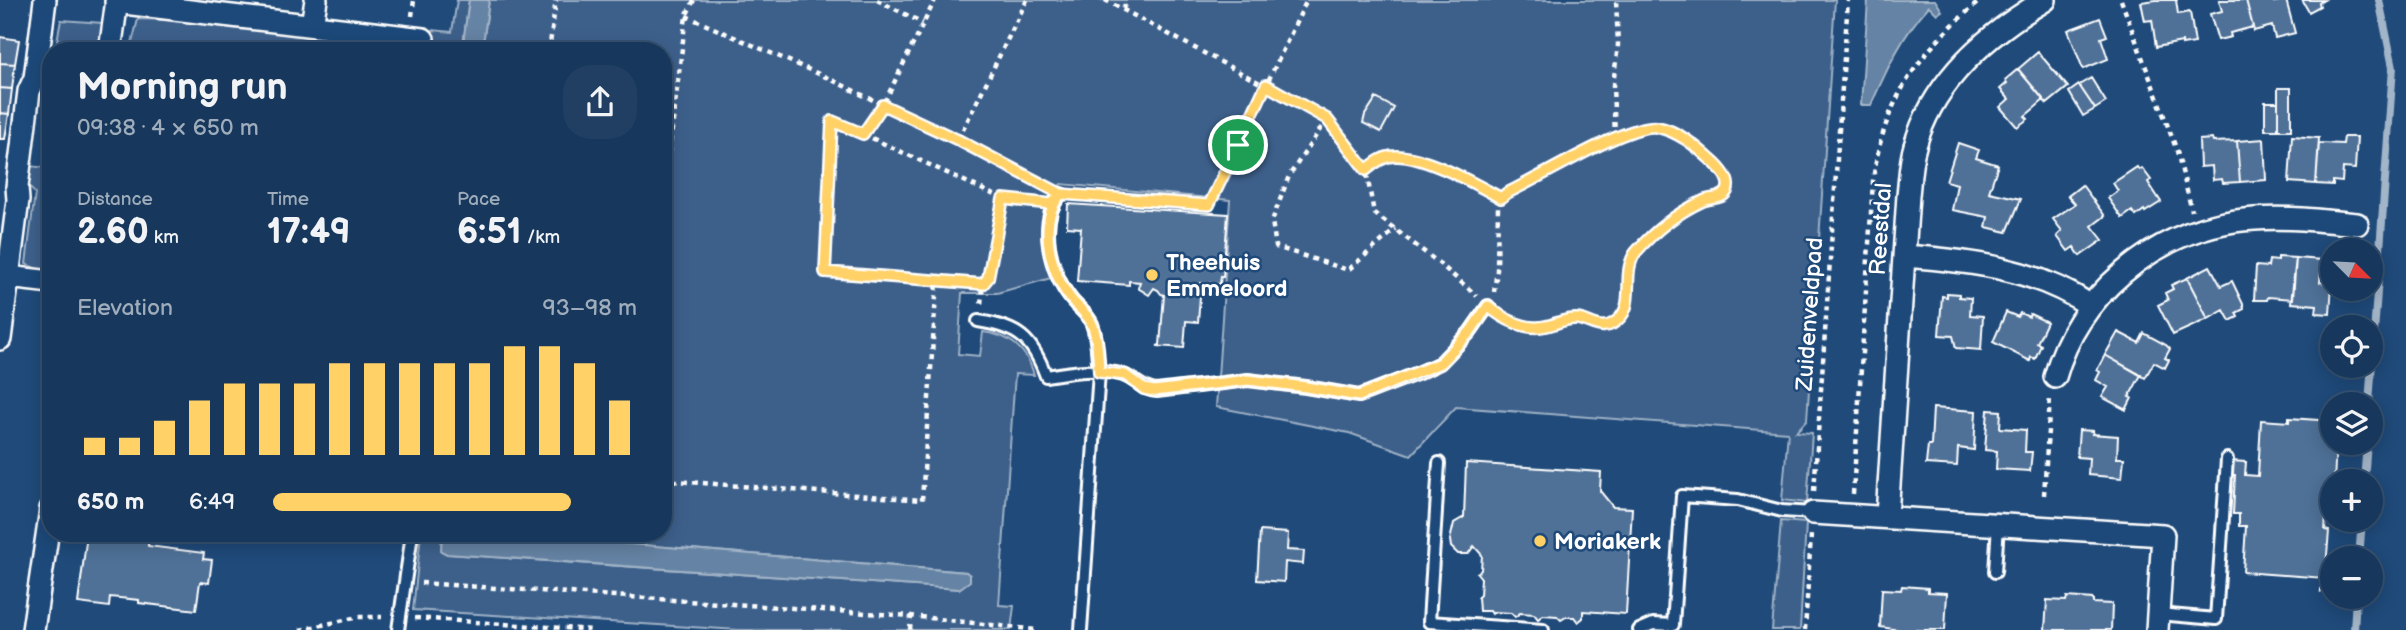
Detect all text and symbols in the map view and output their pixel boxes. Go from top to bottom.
text: Morning run [77,65,288,110]
button: share [563,65,637,139]
text: 09:38 · 4 × 650 m [77,114,259,142]
pin [1208,115,1268,175]
icon: arrive [1219,126,1257,164]
street label: Reestdal [1864,182,1898,276]
text: Distance [77,188,153,211]
text: Time [267,188,309,211]
text: Pace [457,188,500,211]
text: 2.60 [77,211,149,254]
text: 17:49 [267,211,351,254]
text: 6:51 [457,211,522,254]
text: km [149,226,179,249]
text: /km [522,226,560,249]
street label: Zuidenveldpad [1791,236,1829,393]
north arrow [2320,238,2384,301]
map controls [2320,238,2383,609]
place label: Theehuis Emmeloord [1166,249,1287,303]
marker: Theehuis Emmeloord [1144,267,1160,283]
text: Elevation [77,294,173,322]
text: 93–98 m [542,294,637,322]
button: locate [2320,315,2383,378]
button: layers [2320,392,2383,455]
button: + [2320,469,2383,532]
text: 650 m [77,488,144,516]
text: 6:49 [189,488,235,516]
place label: Moriakerk [1554,528,1661,556]
marker: Moriakerk [1532,533,1548,549]
button: − [2320,546,2383,609]

